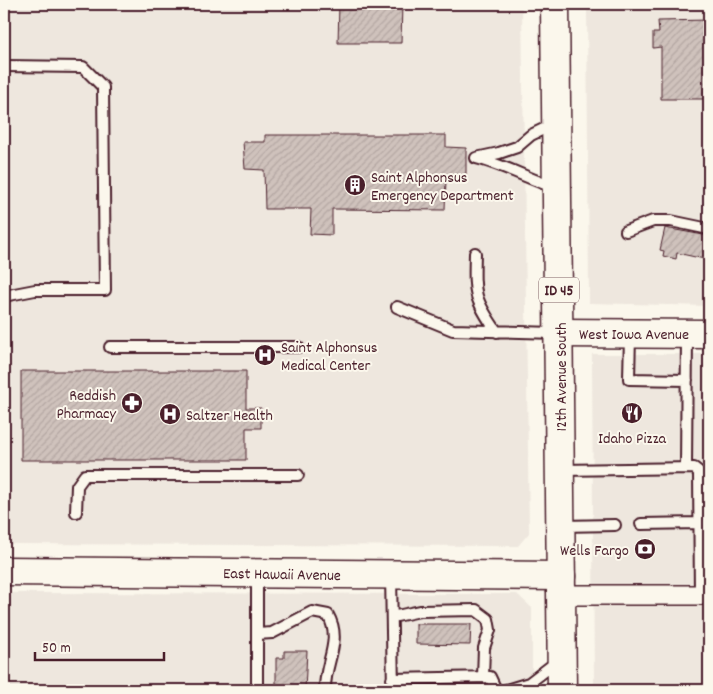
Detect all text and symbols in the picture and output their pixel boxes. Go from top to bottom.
place label: Saint Alphonsus Emergency Department [371,167,514,208]
building icon: Saint Alphonsus Emergency Department [343,173,367,197]
road number: ID 45 [539,278,579,302]
street label: 12th Avenue South [551,322,574,432]
street label: West Iowa Avenue [579,324,689,347]
place label: Saint Alphonsus Medical Center [281,337,378,378]
hospital icon: Saint Alphonsus Medical Center [253,343,277,367]
place label: Reddish Pharmacy [57,385,117,426]
pharmacy icon: Reddish Pharmacy [120,391,144,415]
restaurant icon: Idaho Pizza [620,401,644,425]
hospital icon: Saltzer Health [158,402,182,426]
place label: Saltzer Health [186,405,273,428]
place label: Idaho Pizza [598,428,666,451]
bank icon: Wells Fargo [633,537,657,561]
place label: Wells Fargo [560,540,629,563]
street label: East Hawaii Avenue [223,563,341,588]
scale bar [35,629,164,661]
text: 50 m [42,638,71,660]

